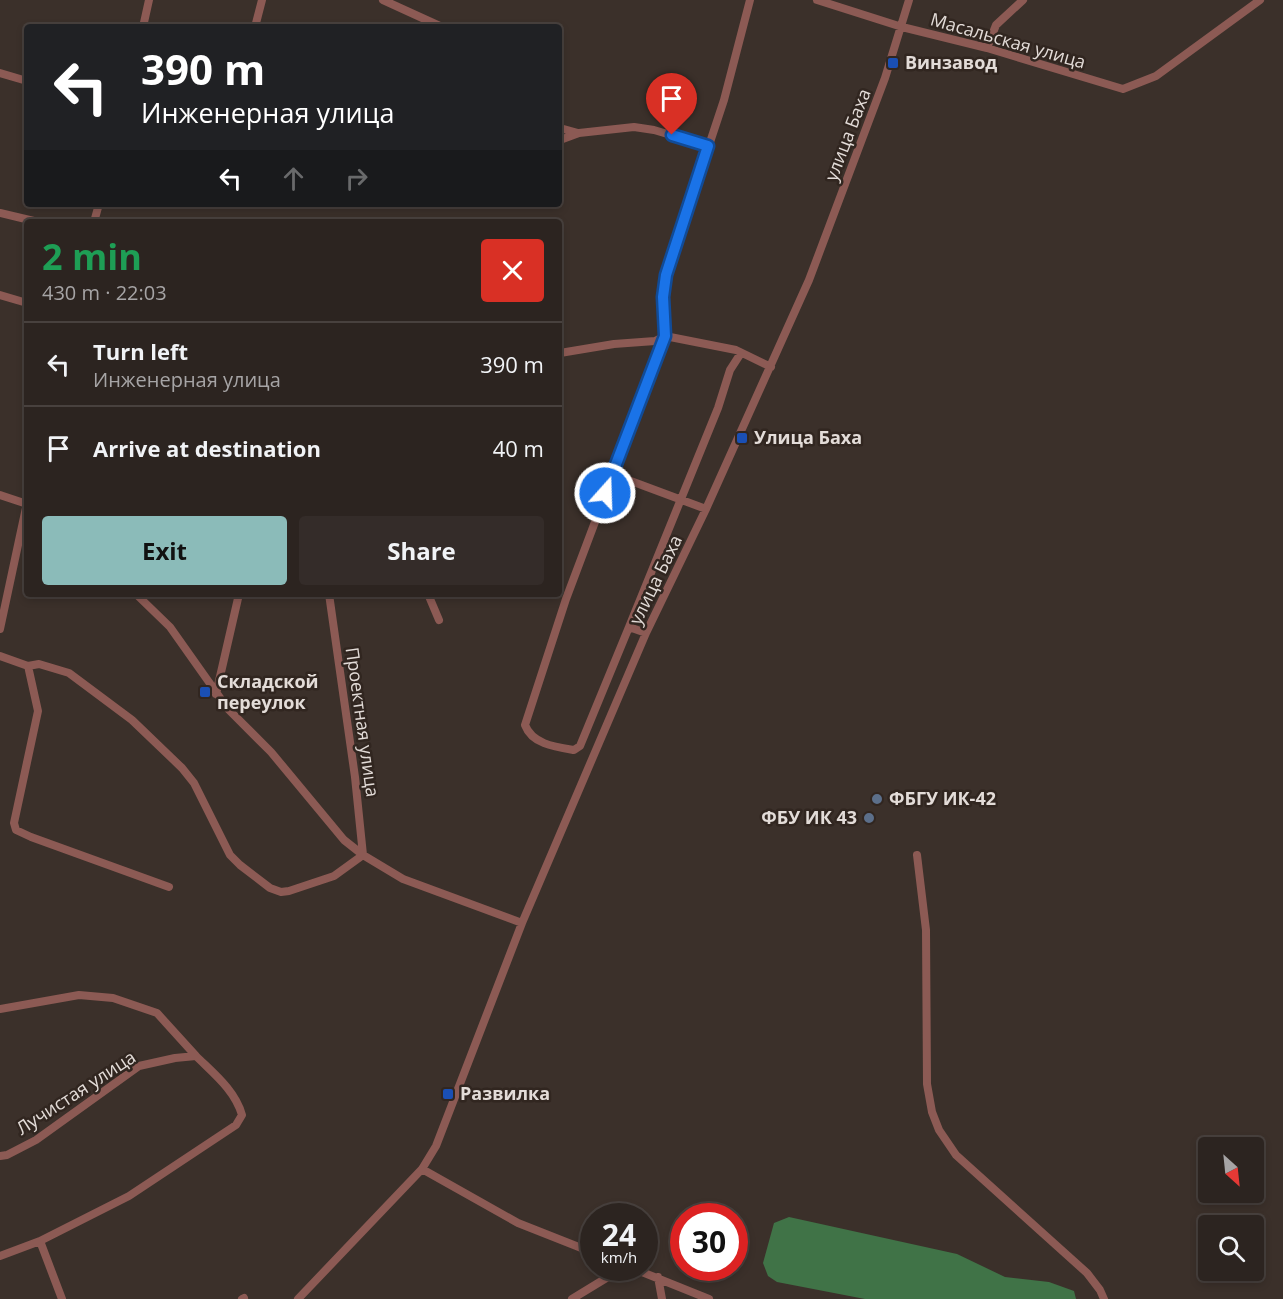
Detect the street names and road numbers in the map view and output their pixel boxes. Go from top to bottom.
street label: Масальская улица [928,6,1089,74]
street label: улица Баха [818,85,876,184]
street label: улица Баха [623,531,687,628]
street label: Проектная улица [341,645,385,798]
street label: Лучистая улица [11,1045,140,1140]

